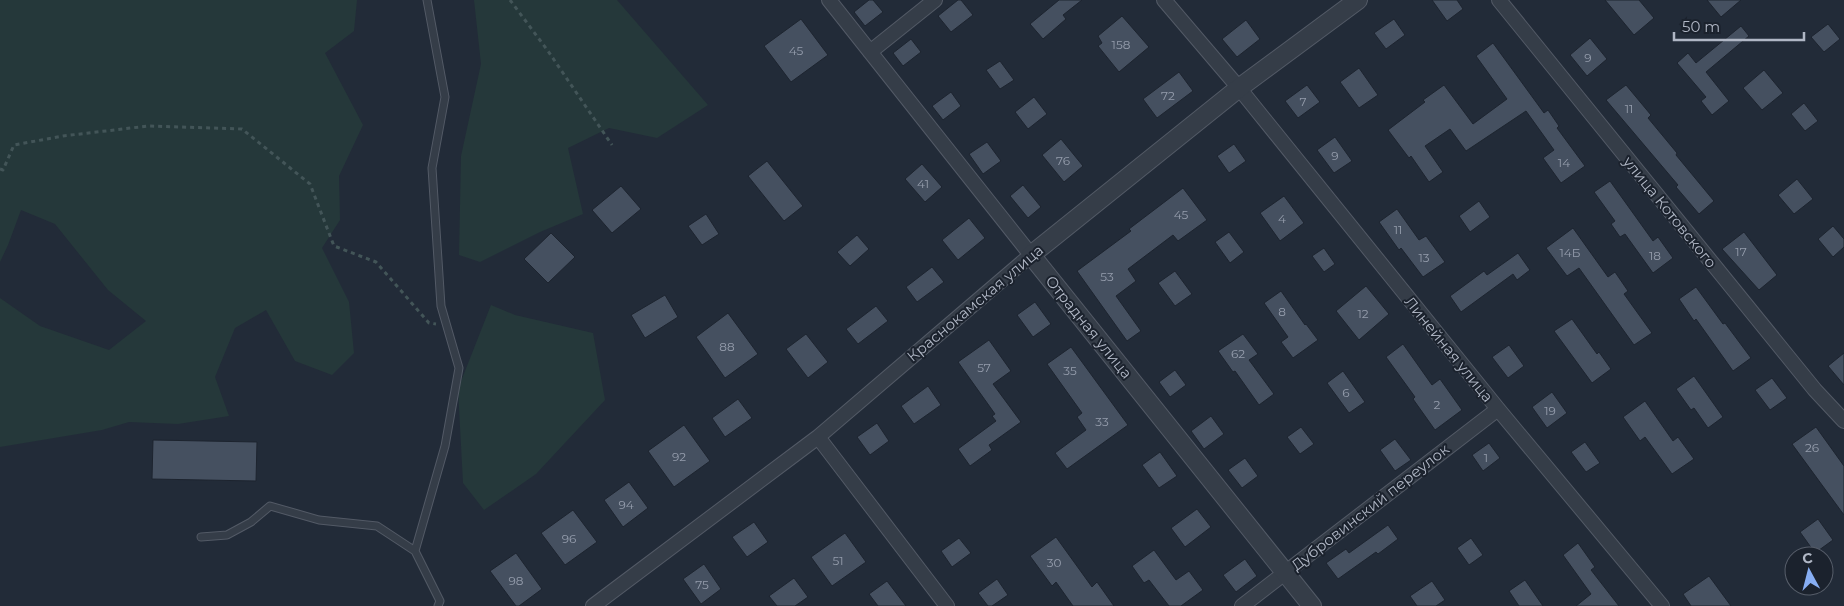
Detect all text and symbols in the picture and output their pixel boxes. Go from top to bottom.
scale bar [1674,10,1804,42]
text: 50 m [1682,17,1720,36]
house number: 158 [1112,37,1131,52]
house number: 45 [789,43,804,58]
house number: 9 [1584,50,1592,65]
house number: 72 [1161,88,1175,103]
house number: 7 [1299,94,1307,109]
house number: 11 [1625,101,1633,116]
house number: 9 [1331,148,1339,163]
street label: улица Котовского [1618,152,1721,272]
house number: 76 [1056,153,1070,168]
house number: 14 [1558,155,1570,170]
house number: 41 [917,176,929,191]
house number: 45 [1174,207,1189,222]
house number: 4 [1278,211,1286,226]
house number: 11 [1394,222,1402,237]
street label: Краснокамская улица [903,240,1047,366]
house number: 17 [1735,244,1747,259]
house number: 14Б [1560,245,1581,260]
house number: 18 [1649,248,1661,263]
house number: 13 [1418,250,1430,265]
house number: 53 [1100,269,1114,284]
street label: Отрадная улица [1042,272,1136,382]
street label: Линейная улица [1401,292,1497,406]
house number: 8 [1278,304,1286,319]
house number: 12 [1357,306,1369,321]
house number: 88 [719,339,735,354]
house number: 62 [1231,346,1245,361]
house number: 57 [977,360,991,375]
house number: 35 [1063,363,1077,378]
house number: 6 [1342,385,1350,400]
house number: 2 [1434,397,1441,412]
house number: 19 [1544,403,1556,418]
house number: 33 [1095,414,1109,429]
street label: Дубровинский переулок [1287,439,1453,575]
house number: 26 [1805,440,1819,455]
house number: 92 [672,449,686,464]
house number: 1 [1484,450,1488,465]
house number: 94 [618,497,634,512]
house number: 96 [562,531,576,546]
north arrow [1784,546,1834,596]
text: С [1801,549,1814,568]
house number: 51 [832,553,844,568]
house number: 30 [1047,555,1061,570]
house number: 98 [509,573,524,588]
house number: 75 [695,577,709,592]

